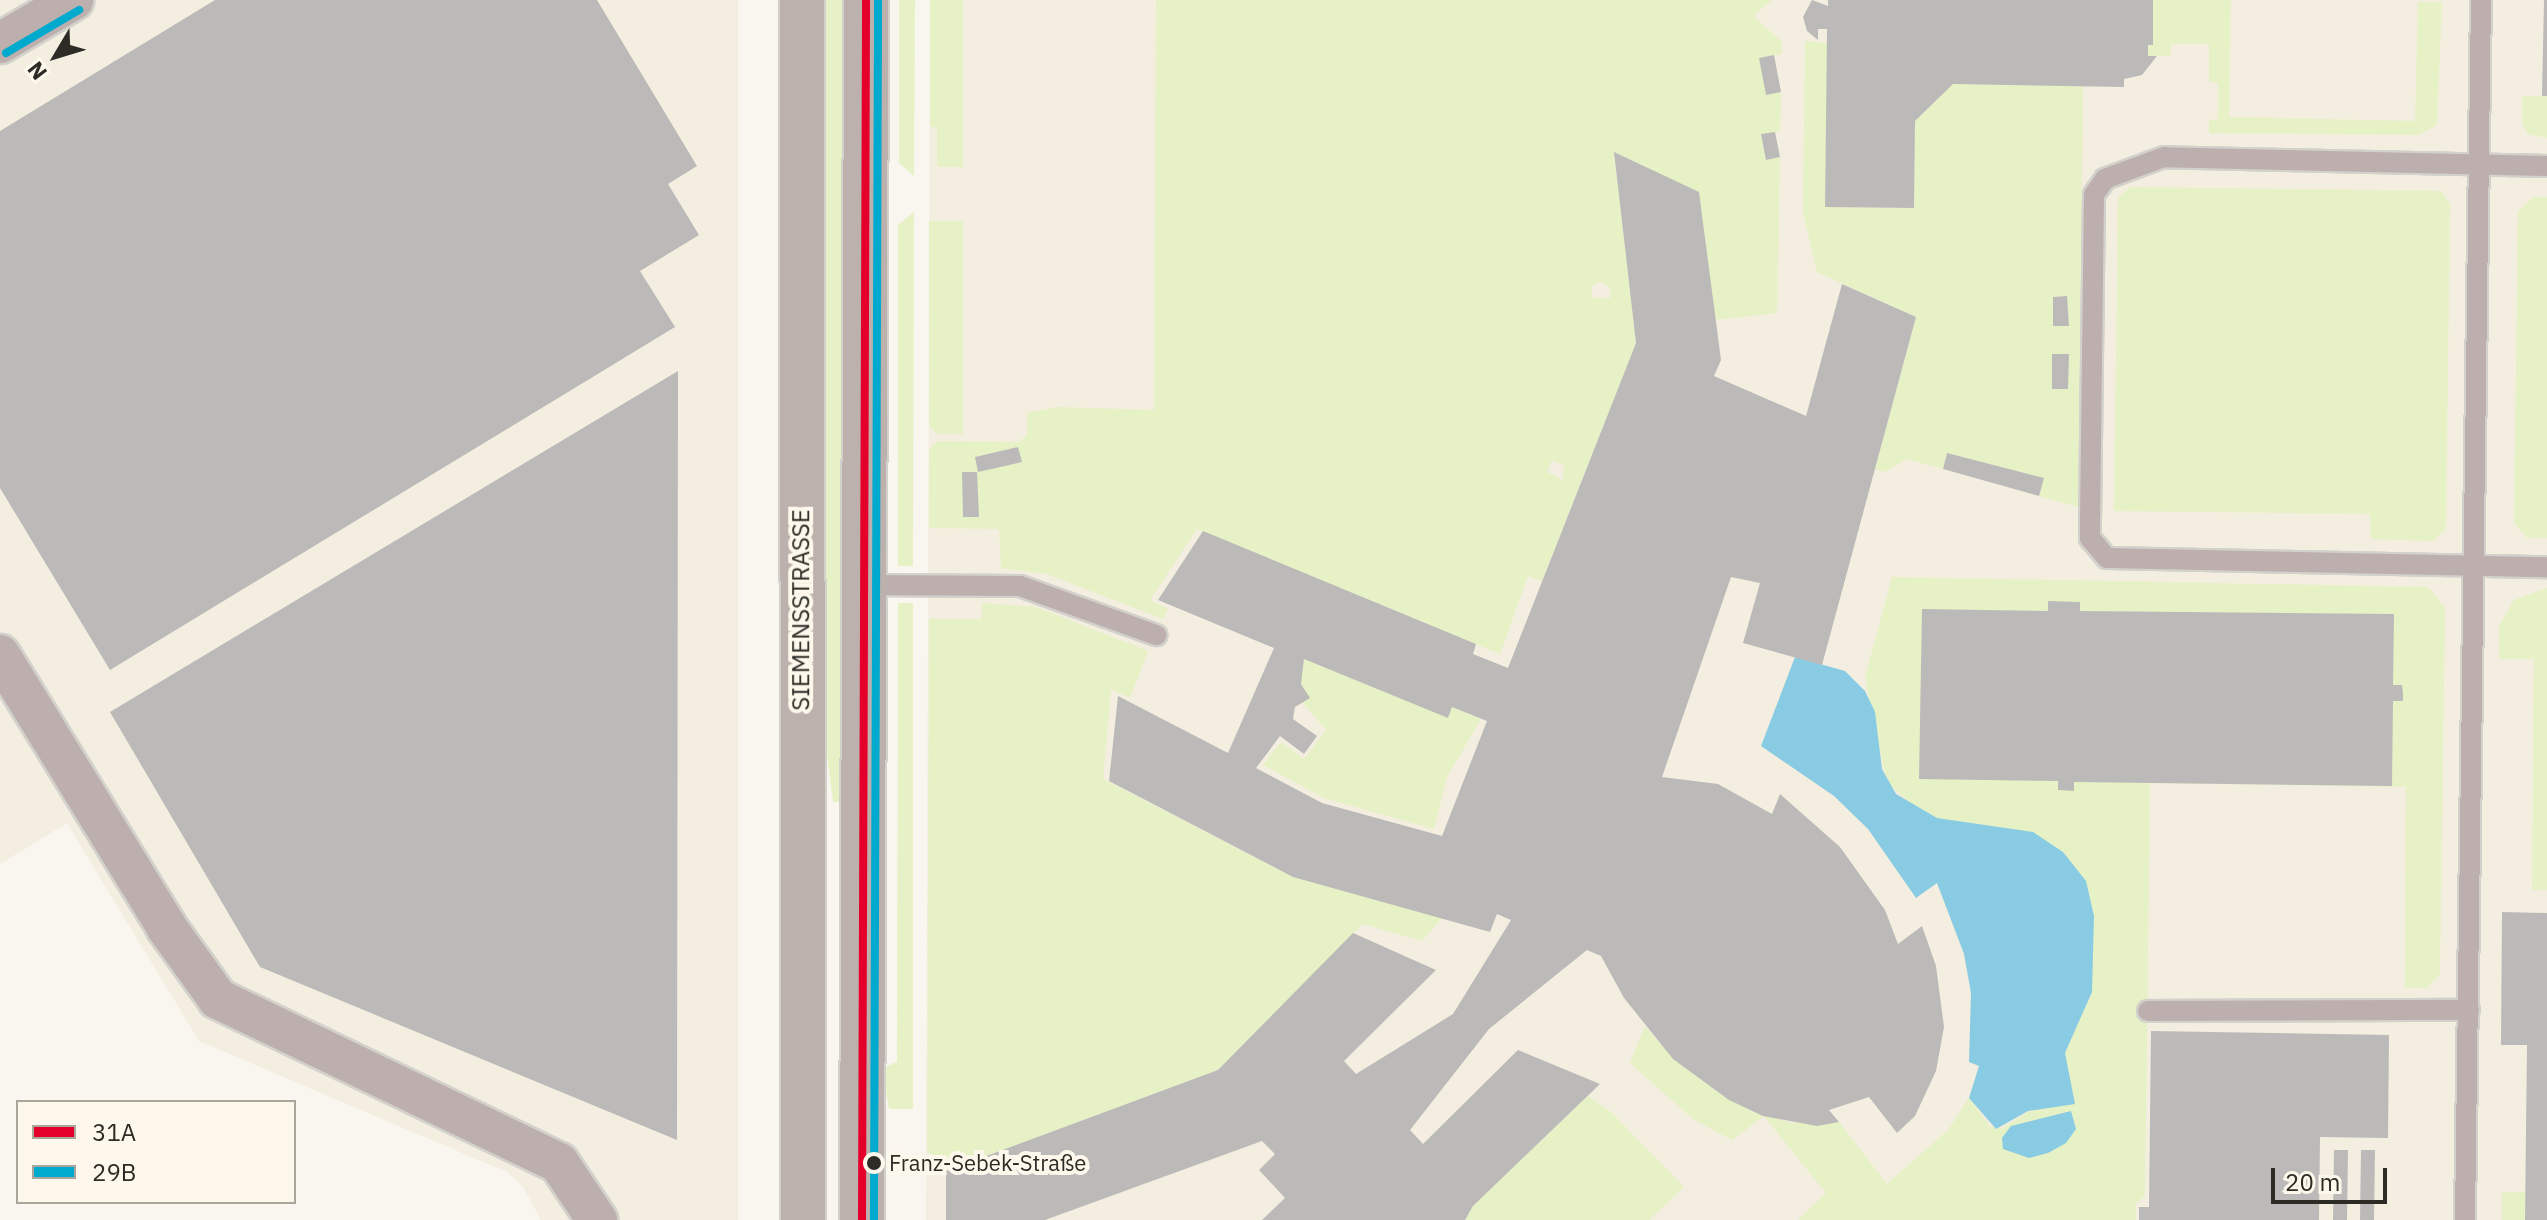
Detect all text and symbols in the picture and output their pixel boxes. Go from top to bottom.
north arrow [16,16,96,96]
text: N [20,56,53,86]
street label: SIEMENSSTRASSE [787,509,815,711]
legend [16,1100,296,1204]
text: 31A [92,1116,136,1148]
place label: Franz-Sebek-Straße [889,1150,1086,1176]
scale bar [2275,1152,2391,1202]
marker: Franz-Sebek-Straße [866,1155,882,1171]
text: 29B [92,1156,136,1188]
text: 20 m [2285,1166,2340,1198]

